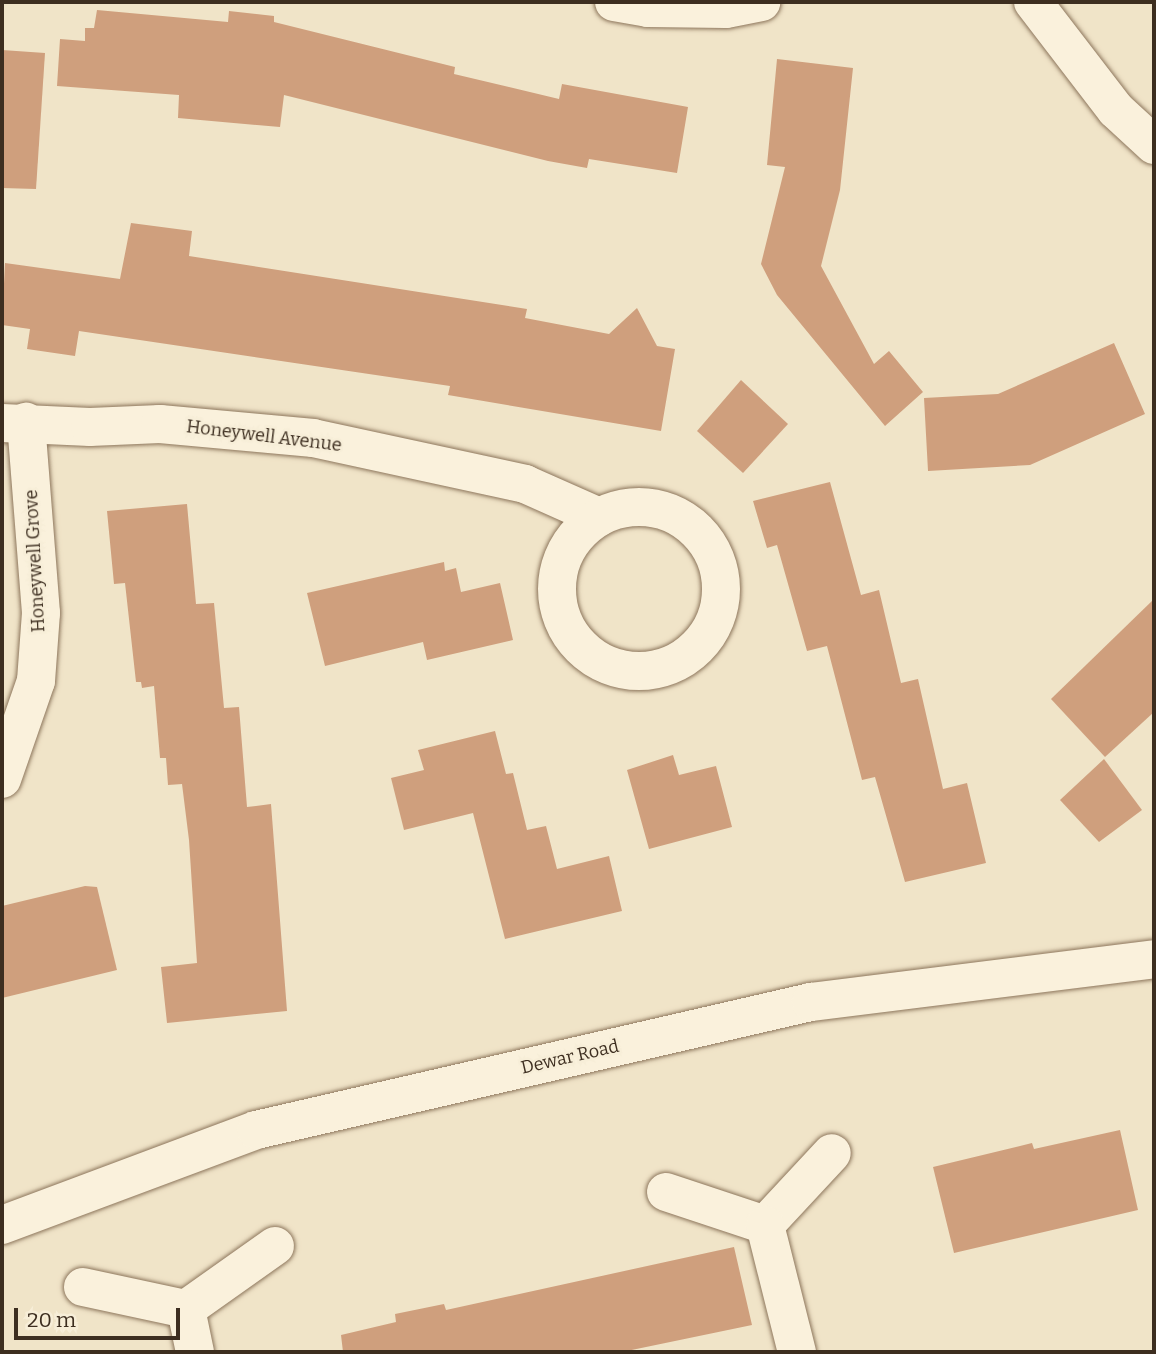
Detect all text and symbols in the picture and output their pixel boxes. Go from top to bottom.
street label: Honeywell Avenue [185,416,343,456]
street label: Honeywell Grove [20,489,50,633]
street label: Dewar Road [519,1035,621,1079]
scale bar [18,1294,184,1338]
text: 20 m [27,1307,76,1333]

